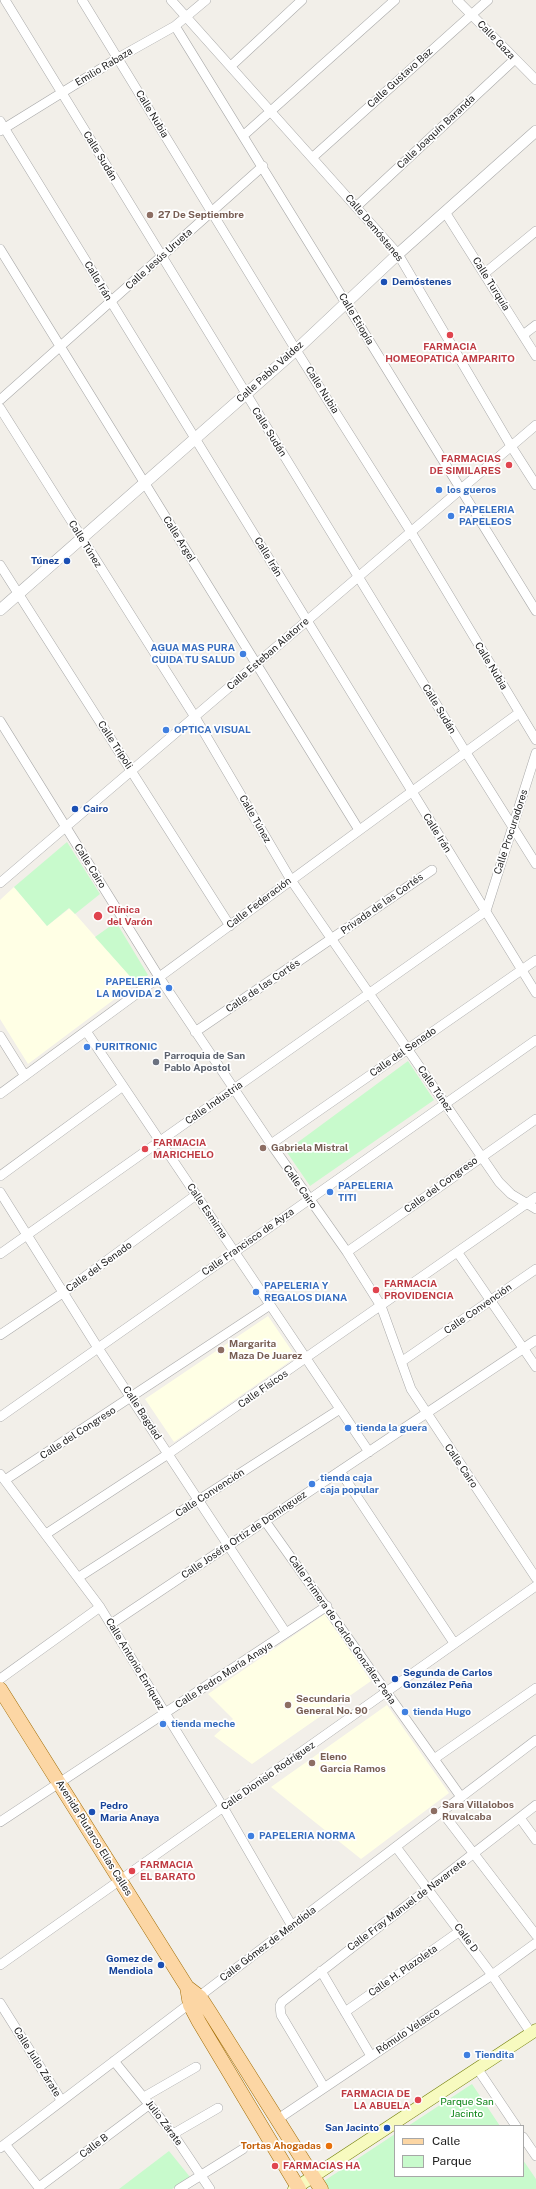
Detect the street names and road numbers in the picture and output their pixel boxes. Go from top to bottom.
street label: Calle Gaza [475,18,517,62]
street label: Emilio Rabaza [73,45,135,89]
street label: Calle Gustavo Baz [365,46,435,110]
street label: Calle Nubia [133,88,171,140]
street label: Calle Joaquín Baranda [394,93,478,171]
street label: Calle Sudán [80,129,120,183]
street label: Calle Demóstenes [342,192,406,264]
street label: Calle Jesús Urueta [123,226,195,292]
street label: Calle Turquía [470,255,512,313]
street label: Calle Irán [82,259,114,303]
street label: Calle Etiopía [336,291,376,347]
street label: Calle Pablo Valdez [234,339,306,405]
street label: Calle Nubia [303,364,341,416]
street label: Calle Sudán [249,405,289,459]
street label: Calle Argel [160,514,198,564]
street label: Calle Túnez [66,518,104,570]
street label: Calle Irán [252,535,284,579]
street label: Calle Esteban Alatorre [225,615,311,693]
street label: Calle Nubia [472,640,510,692]
street label: Calle Sudán [419,682,459,736]
street label: Calle Trípoli [95,719,135,771]
street label: Calle Procuradores [492,788,530,876]
street label: Calle Túnez [236,793,274,845]
street label: Calle Irán [420,811,454,855]
street label: Calle Cairo [72,841,108,891]
street label: Privada de las Cortés [338,871,426,937]
street label: Calle Federación [224,875,294,931]
street label: Calle de las Cortés [224,957,302,1015]
street label: Calle del Senado [367,1025,439,1079]
street label: Calle Túnez [415,1064,455,1114]
street label: Calle Industria [183,1079,245,1127]
street label: Calle del Congreso [402,1154,480,1216]
street label: Calle Cairo [281,1163,319,1211]
street label: Calle Esmirna [184,1181,230,1241]
street label: Calle Francisco de Ayza [200,1206,296,1278]
street label: Calle del Senado [64,1239,134,1295]
street label: Calle Convención [442,1281,514,1337]
street label: Calle Físicos [236,1367,290,1411]
street label: Calle Bagdad [120,1384,164,1442]
street label: Calle del Congreso [38,1404,118,1462]
street label: Calle Cairo [442,1442,480,1490]
street label: Calle Convención [173,1466,247,1520]
street label: Calle Joséfa Ortiz de Domínguez [179,1489,309,1581]
street label: Calle Primera de Carlos González Peña [286,1553,398,1707]
street label: Calle Antonio Enríquez [103,1616,167,1712]
street label: Calle Pedro María Anaya [173,1639,275,1711]
street label: Calle Dionisio Rodríguez [219,1739,317,1813]
street label: Avenida Plutarco Elías Calles [53,1778,135,1898]
street label: Calle Fray Manuel de Navarrete [345,1856,469,1954]
street label: Calle Gómez de Mendiola [217,1904,319,1984]
street label: Calle D [451,1921,481,1955]
street label: Calle H. Plazoleta [366,1943,440,1999]
street label: Rómulo Velasco [374,2005,442,2057]
street label: Calle Julio Zárate [11,2025,63,2099]
street label: Julio Zárate [143,2098,185,2148]
street label: Calle B [77,2131,111,2161]

